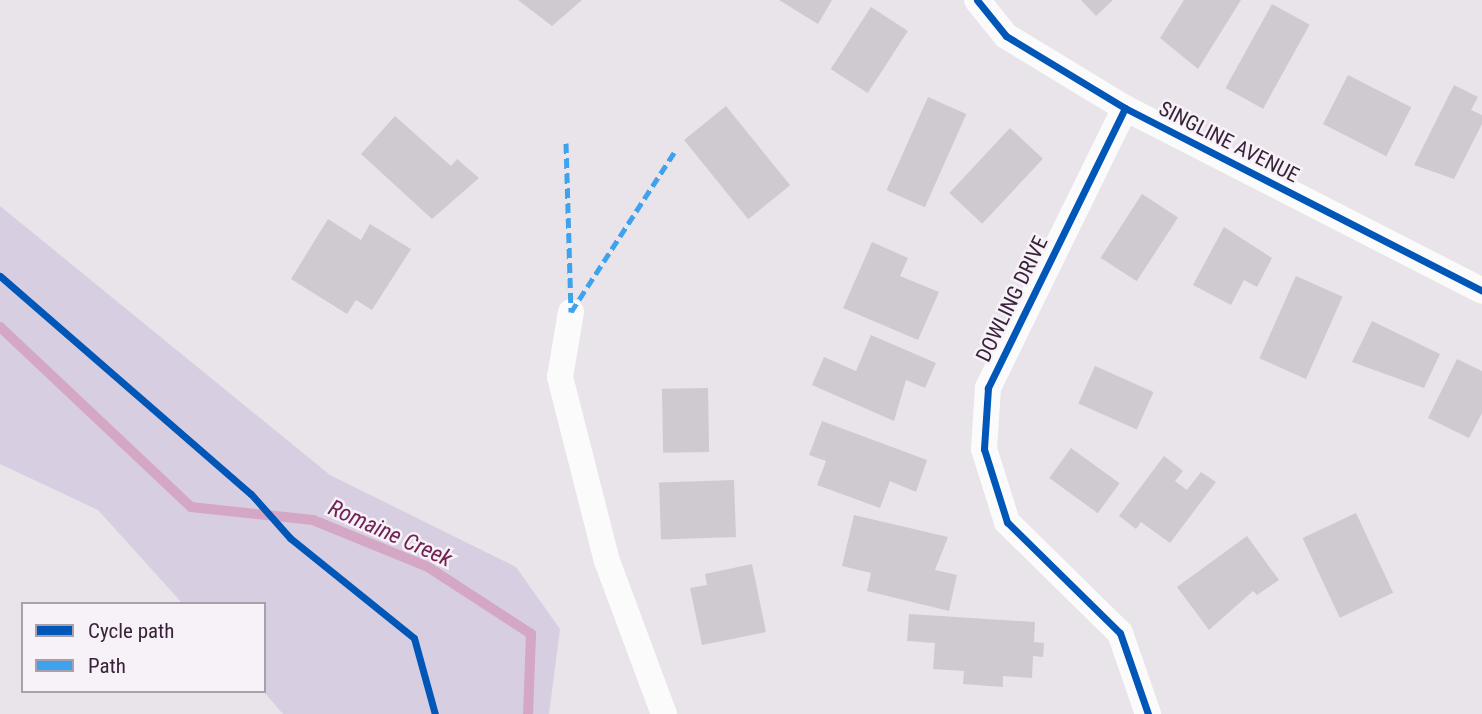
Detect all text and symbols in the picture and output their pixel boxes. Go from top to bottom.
street label: SINGLINE AVENUE [1155,96,1303,188]
street label: DOWLING DRIVE [971,232,1053,366]
water label: Romaine Creek [324,494,456,574]
legend [21,602,266,693]
text: Cycle path [88,619,174,643]
text: Path [88,654,126,678]

